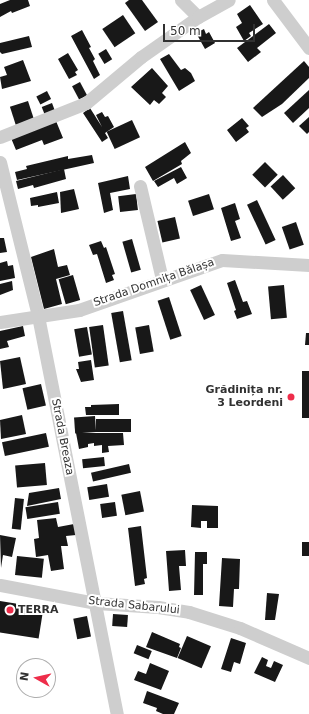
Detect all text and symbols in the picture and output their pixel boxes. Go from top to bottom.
scale bar [165,16,257,42]
text: 50 m [170,24,201,38]
street label: Strada Domnița Bălașa [92,256,216,310]
place label: Grădinița nr. 3 Leordeni [206,384,283,410]
marker: Grădinița nr. 3 Leordeni [286,392,296,402]
street label: Strada Breaza [48,398,76,476]
street label: Strada Sabarului [88,595,180,617]
place label: TERRA [18,603,58,617]
marker: TERRA [5,605,15,615]
north arrow [16,658,56,698]
text: N [18,671,32,682]

